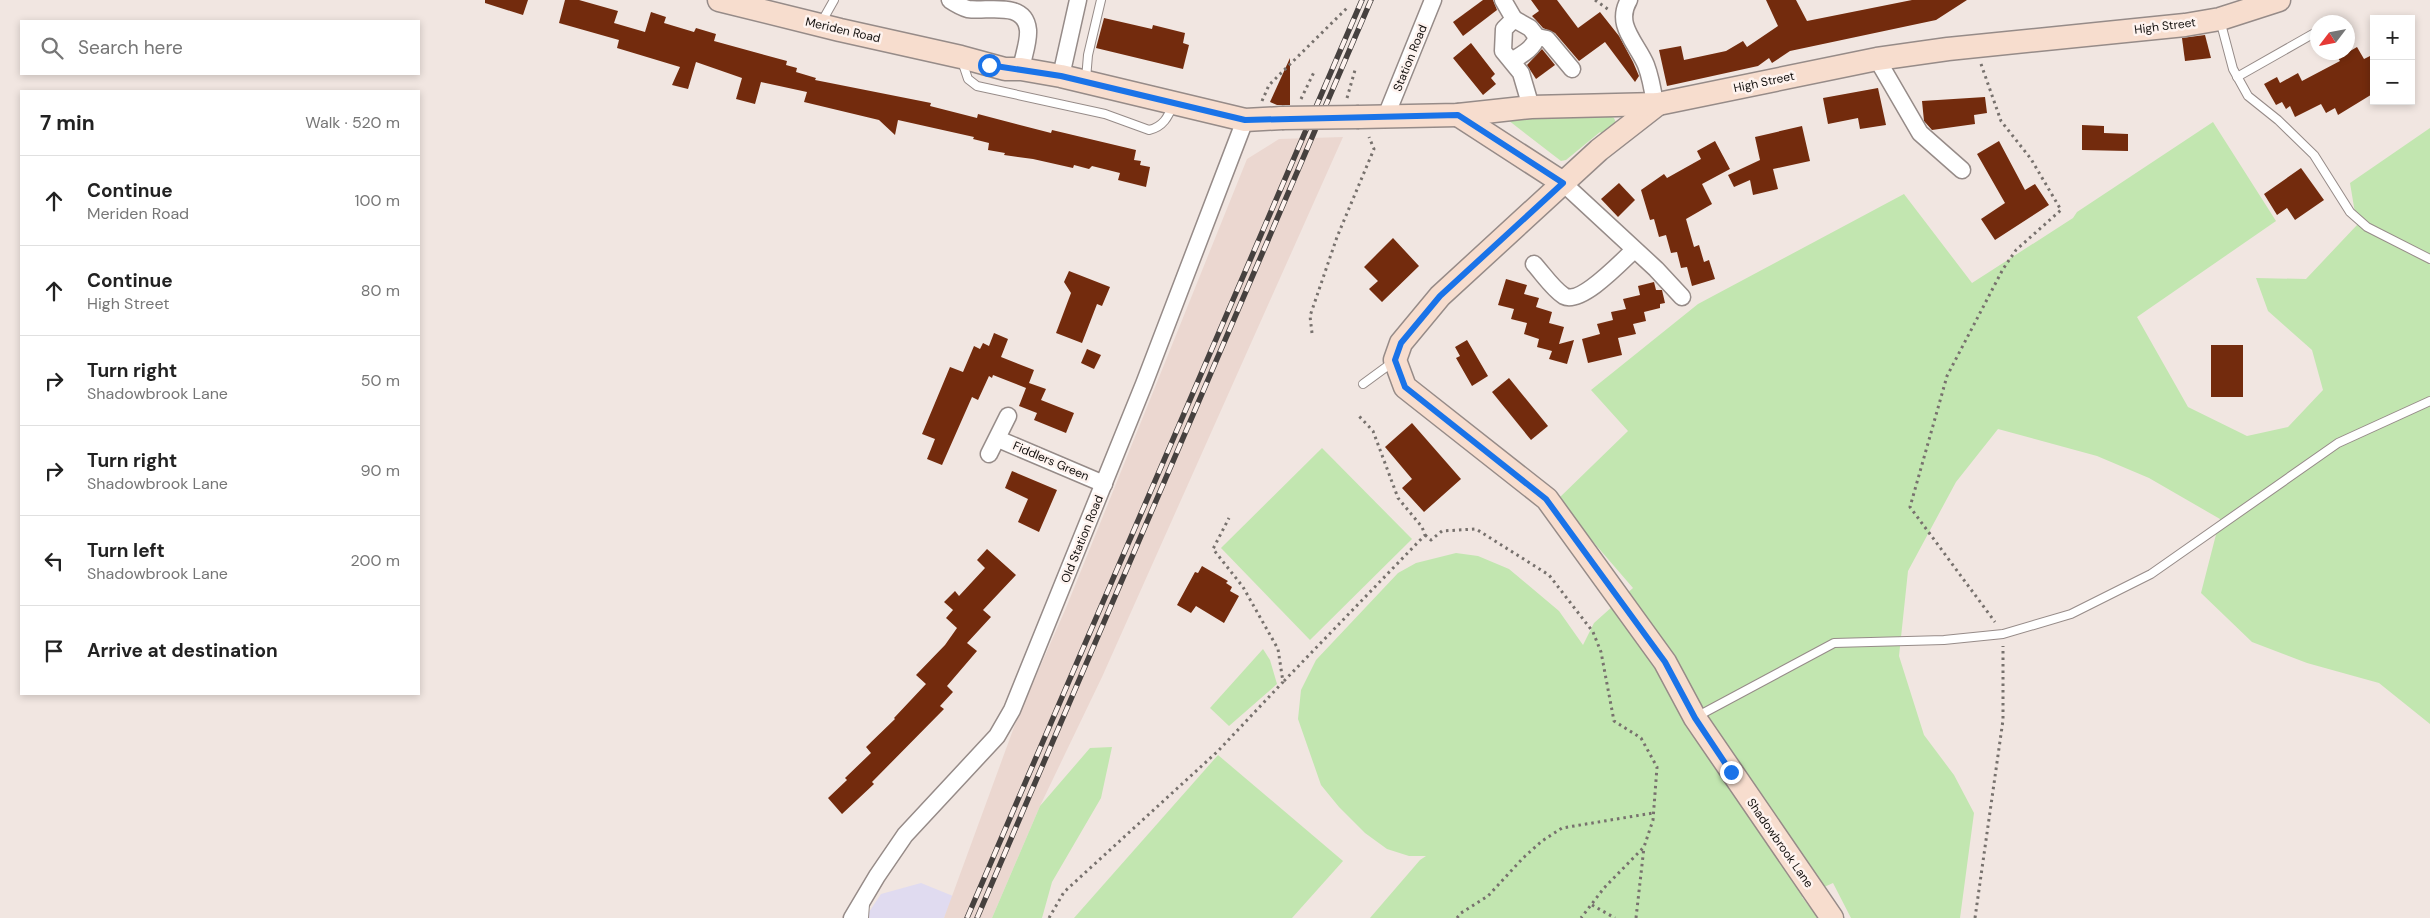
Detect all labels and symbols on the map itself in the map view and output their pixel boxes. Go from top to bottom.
street label: Meriden Road [804,14,882,46]
street label: High Street [2133,14,2197,38]
north arrow [2310,15,2355,60]
street label: Station Road [1389,22,1431,94]
route start [978,54,1001,77]
street label: High Street [1732,68,1796,96]
street label: Fiddlers Green [1010,438,1092,484]
street label: Old Station Road [1057,493,1107,585]
route end [1720,761,1743,784]
street label: Shadowbrook Lane [1743,795,1817,891]

